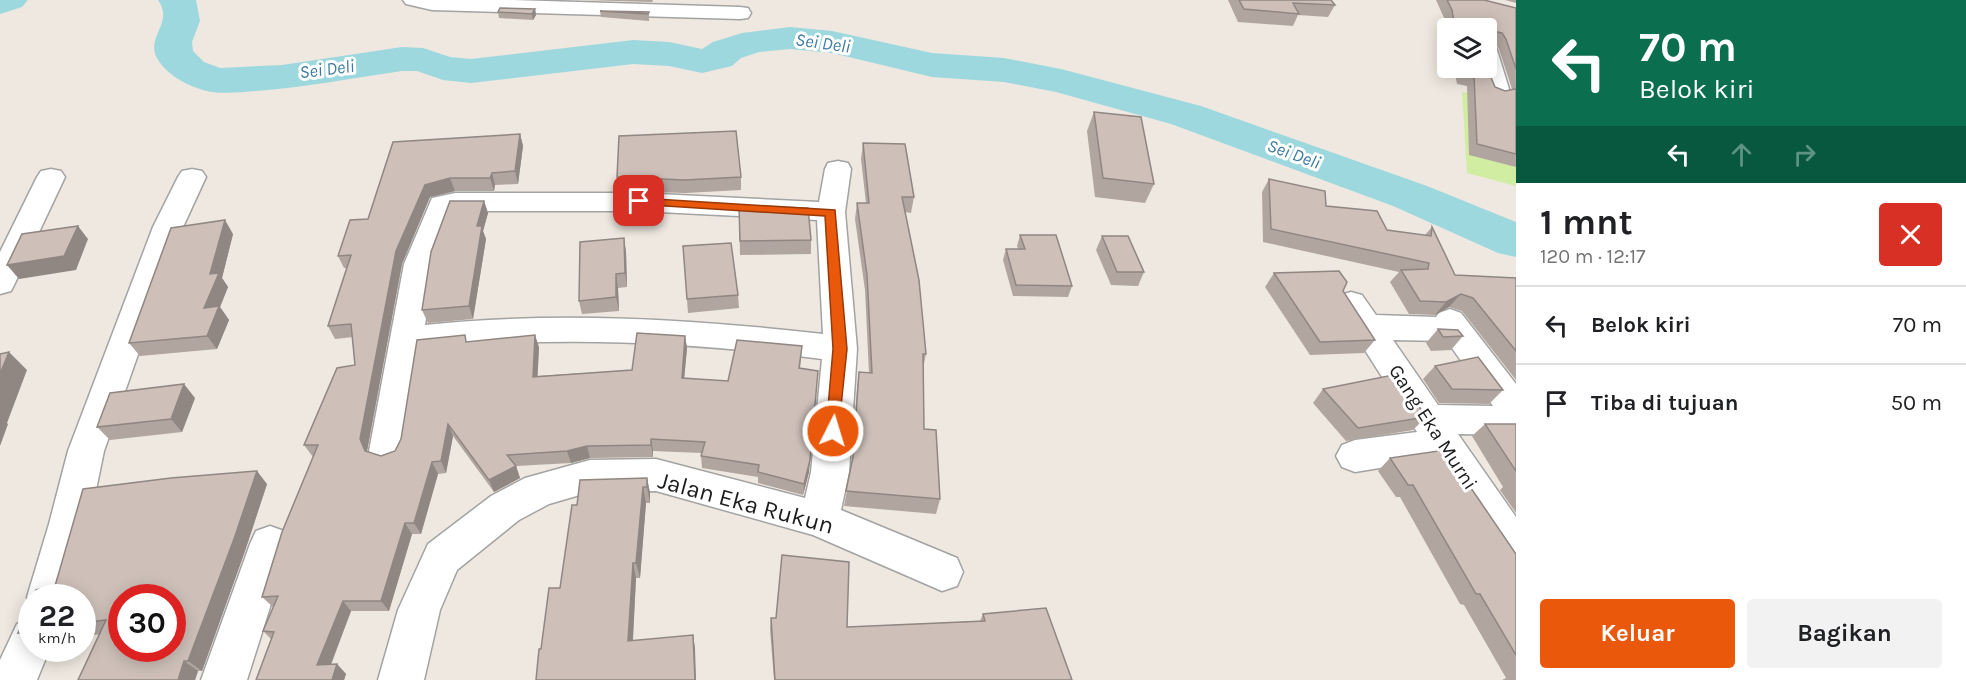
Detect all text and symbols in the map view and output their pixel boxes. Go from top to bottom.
map controls [1437,18,1497,78]
button: layers [1437,18,1497,78]
text: 70 m [1639,22,1737,72]
icon: left [1540,24,1618,102]
water label: Sei Deli [794,28,852,58]
water label: Sei Deli [298,55,356,83]
text: Belok kiri [1639,73,1755,105]
water label: Sei Deli [1264,134,1324,174]
icon: left [1662,138,1695,171]
icon: ahead [1725,138,1758,171]
icon: right [1788,138,1821,171]
pin [613,175,664,226]
icon: arrive [622,184,655,217]
text: 1 mnt [1540,201,1633,243]
button: close [1879,203,1942,266]
text: 120 m · 12:17 [1540,245,1645,268]
icon: left [1540,309,1573,342]
text: Belok kiri [1591,312,1691,338]
text: 70 m [1893,312,1942,338]
street label: Gang Eka Murni [1384,360,1482,494]
icon: arrive [1540,387,1573,420]
text: Tiba di tujuan [1591,390,1738,416]
text: 50 m [1891,390,1942,416]
position arrow [801,399,865,463]
street label: Jalan Eka Rukun [655,466,837,540]
speed limit sign: 30 [108,584,186,662]
text: 22 [39,598,75,634]
button: Keluar [1540,599,1735,668]
button: Bagikan [1747,599,1942,668]
text: km/h [38,629,76,647]

